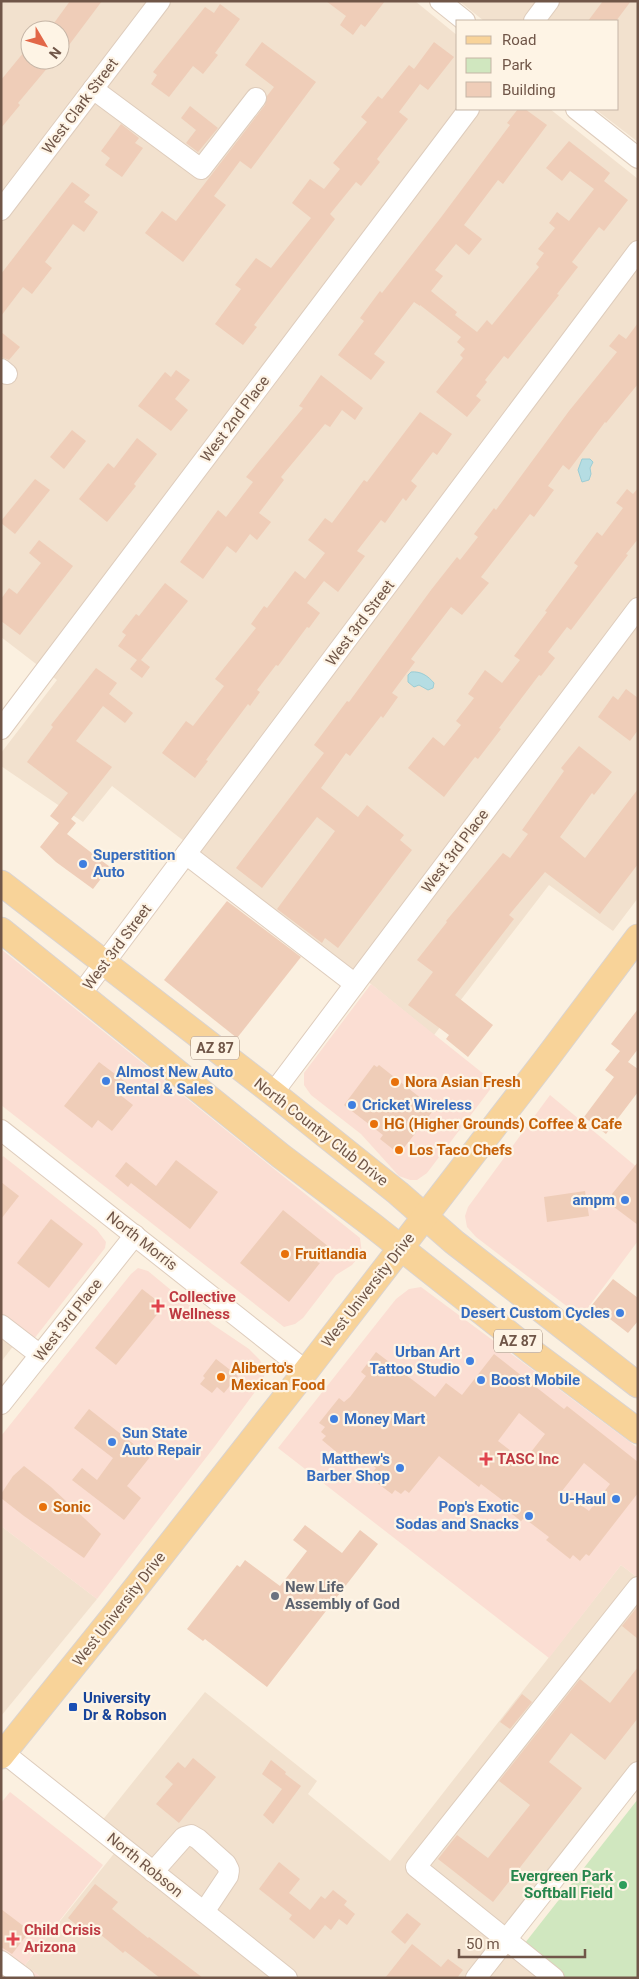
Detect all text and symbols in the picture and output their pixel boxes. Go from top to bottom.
north arrow [20,20,70,70]
legend [456,20,619,110]
text: Road [502,31,536,49]
text: N [46,44,65,62]
street label: West Clark Street [38,55,122,157]
text: Park [502,56,533,74]
text: Building [502,81,556,99]
street label: West 2nd Place [197,372,273,466]
street label: West 3rd Street [322,577,398,669]
street label: West 3rd Place [418,806,492,896]
place label: Superstition Auto [93,846,175,881]
marker: Superstition Auto [77,858,89,870]
street label: West 3rd Street [79,901,155,993]
road number: AZ 87 [191,1036,239,1060]
place label: Almost New Auto Rental & Sales [116,1063,233,1098]
place label: Nora Asian Fresh [405,1073,521,1091]
street label: North Country Club Drive [250,1074,392,1190]
marker: Almost New Auto Rental & Sales [100,1075,112,1087]
marker: Nora Asian Fresh [389,1076,401,1088]
place label: Cricket Wireless [362,1096,472,1114]
marker: Cricket Wireless [346,1099,358,1111]
place label: HG (Higher Grounds) Coffee & Cafe [384,1115,622,1133]
marker: HG (Higher Grounds) Coffee & Cafe [368,1118,380,1130]
place label: Los Taco Chefs [409,1141,513,1159]
marker: Los Taco Chefs [393,1144,405,1156]
place label: ampm [573,1191,615,1209]
marker: ampm [619,1194,631,1206]
street label: North Morris [103,1208,181,1274]
street label: West University Drive [318,1229,418,1351]
place label: Fruitlandia [295,1245,367,1263]
marker: Fruitlandia [279,1248,291,1260]
street label: West 3rd Place [30,1275,106,1365]
place label: Collective Wellness [169,1288,236,1323]
marker: Collective Wellness [151,1299,165,1313]
place label: Desert Custom Cycles [461,1304,610,1322]
marker: Desert Custom Cycles [614,1307,626,1319]
road number: AZ 87 [494,1330,542,1352]
place label: Urban Art Tattoo Studio [370,1343,460,1378]
marker: Urban Art Tattoo Studio [464,1355,476,1367]
place label: Aliberto's Mexican Food [231,1359,325,1394]
marker: Aliberto's Mexican Food [215,1371,227,1383]
place label: Boost Mobile [491,1371,580,1389]
marker: Boost Mobile [475,1374,487,1386]
place label: Money Mart [344,1410,425,1428]
marker: Money Mart [328,1413,340,1425]
place label: Sun State Auto Repair [122,1424,202,1459]
marker: Sun State Auto Repair [106,1436,118,1448]
place label: Matthew's Barber Shop [307,1450,390,1485]
place label: TASC Inc [497,1450,559,1468]
marker: TASC Inc [479,1452,493,1466]
marker: Matthew's Barber Shop [394,1462,406,1474]
place label: U-Haul [559,1490,606,1508]
marker: U-Haul [610,1493,622,1505]
place label: Sonic [53,1498,91,1516]
place label: Pop's Exotic Sodas and Snacks [396,1498,519,1533]
marker: Sonic [37,1501,49,1513]
marker: Pop's Exotic Sodas and Snacks [523,1510,535,1522]
street label: West University Drive [69,1548,169,1670]
place label: New Life Assembly of God [285,1578,400,1613]
marker: New Life Assembly of God [269,1590,281,1602]
place label: University Dr & Robson [83,1689,167,1724]
marker: University Dr & Robson [67,1701,79,1713]
street label: North Robson [103,1829,187,1901]
place label: Evergreen Park Softball Field [510,1867,614,1902]
marker: Evergreen Park Softball Field [617,1879,629,1891]
place label: Child Crisis Arizona [24,1921,101,1956]
scale bar [459,1926,585,1958]
marker: Child Crisis Arizona [6,1932,20,1946]
text: 50 m [466,1935,500,1953]

